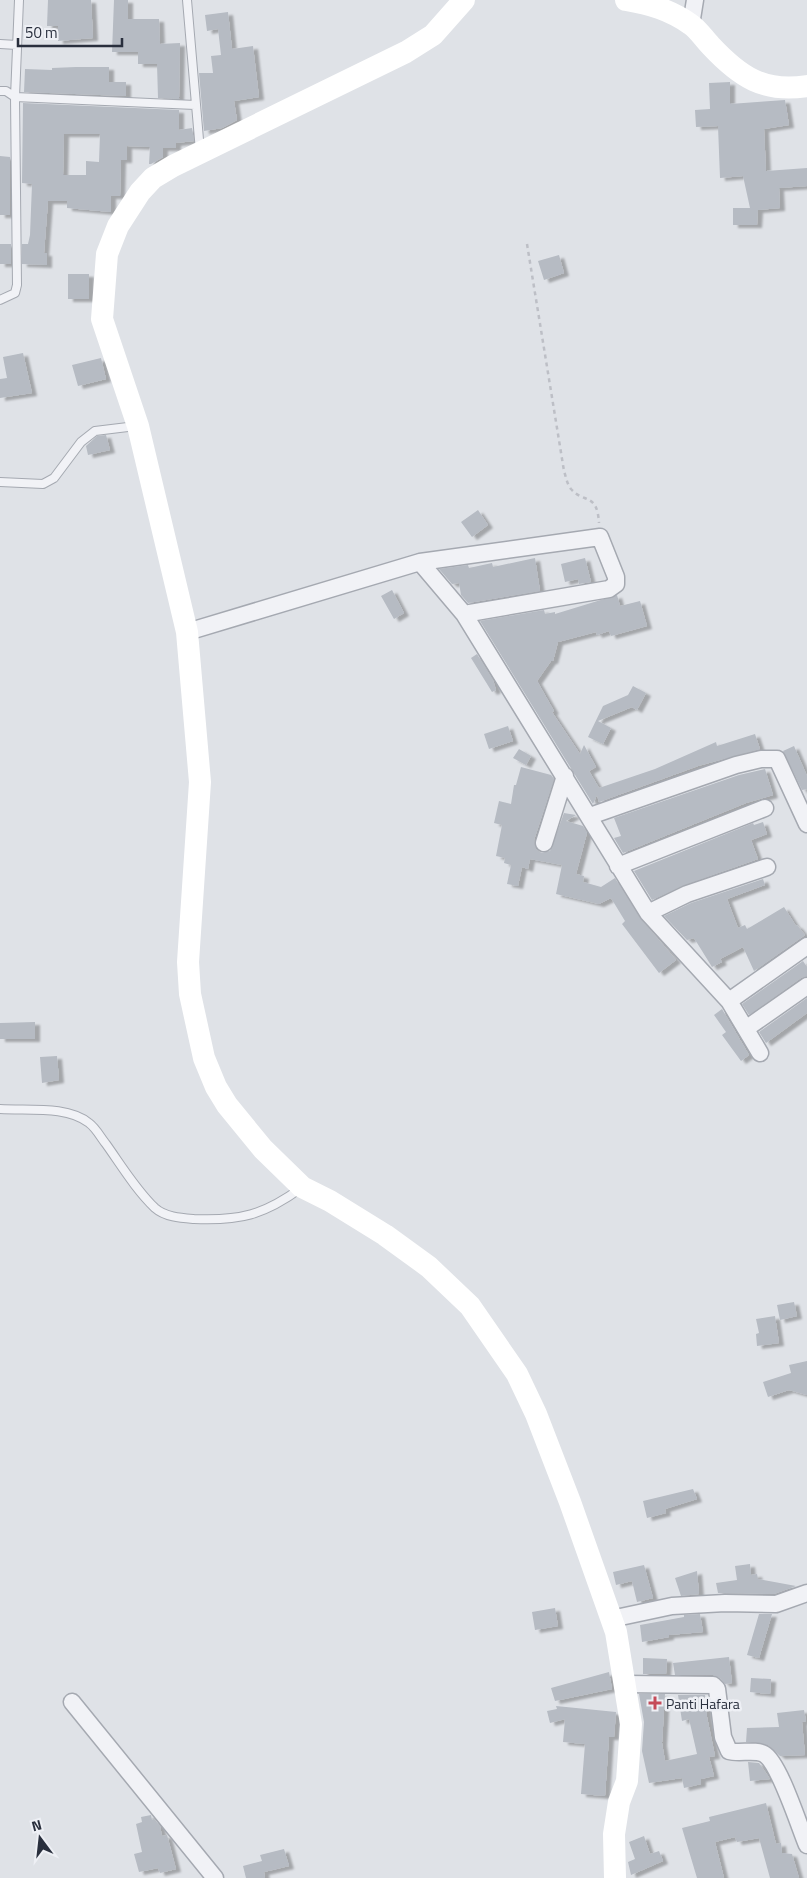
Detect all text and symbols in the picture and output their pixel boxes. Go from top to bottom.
scale bar [18,15,121,47]
text: 50 m [25,21,58,44]
place label: Panti Hafara [666,1693,740,1714]
marker: Panti Hafara [648,1696,662,1710]
north arrow [15,1813,65,1863]
text: N [29,1814,44,1836]

